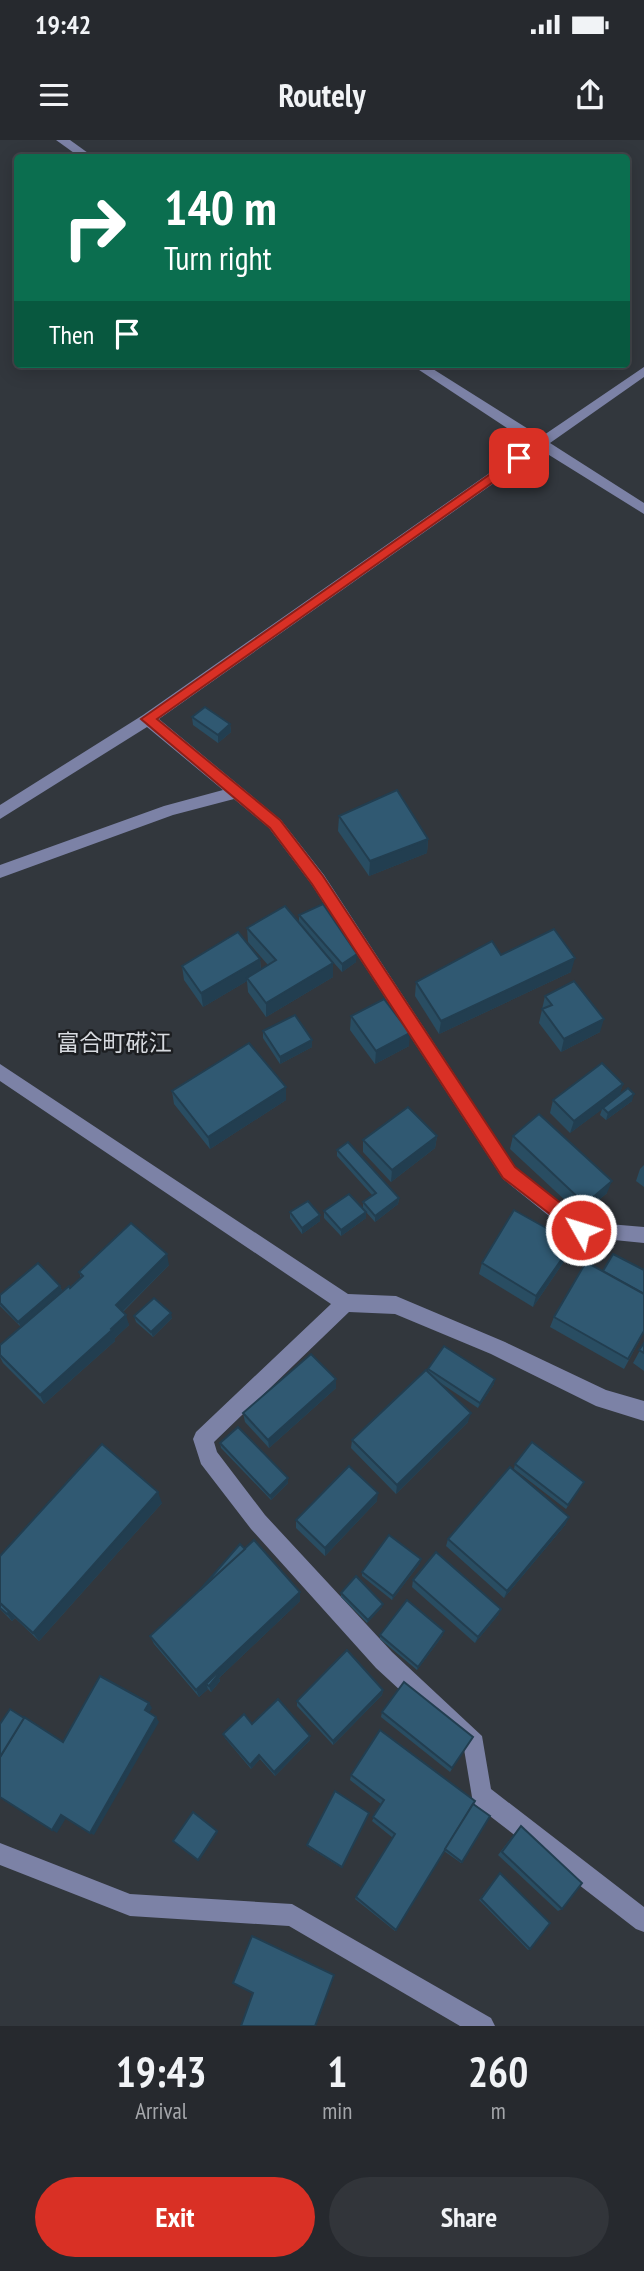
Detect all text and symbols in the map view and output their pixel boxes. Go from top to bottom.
text: 19:42 [35,8,91,41]
text: Routely [279,74,365,116]
icon: menu [35,76,73,114]
icon: share [571,76,609,114]
text: 140 m [164,175,277,239]
icon: right [49,182,140,273]
text: Turn right [164,237,272,279]
icon: arrive [108,315,146,353]
text: Then [49,318,94,351]
pin [489,428,549,488]
icon: arrive [500,439,538,477]
district label: 富合町硴江 [57,1028,172,1057]
position arrow [544,1193,618,1267]
text: 19:43 [116,2044,207,2099]
text: 1 [327,2044,347,2099]
text: 260 [468,2044,528,2099]
text: Arrival [135,2096,187,2125]
text: min [322,2096,352,2125]
text: m [491,2096,506,2125]
button: Exit [35,2177,315,2257]
button: Share [329,2177,609,2257]

